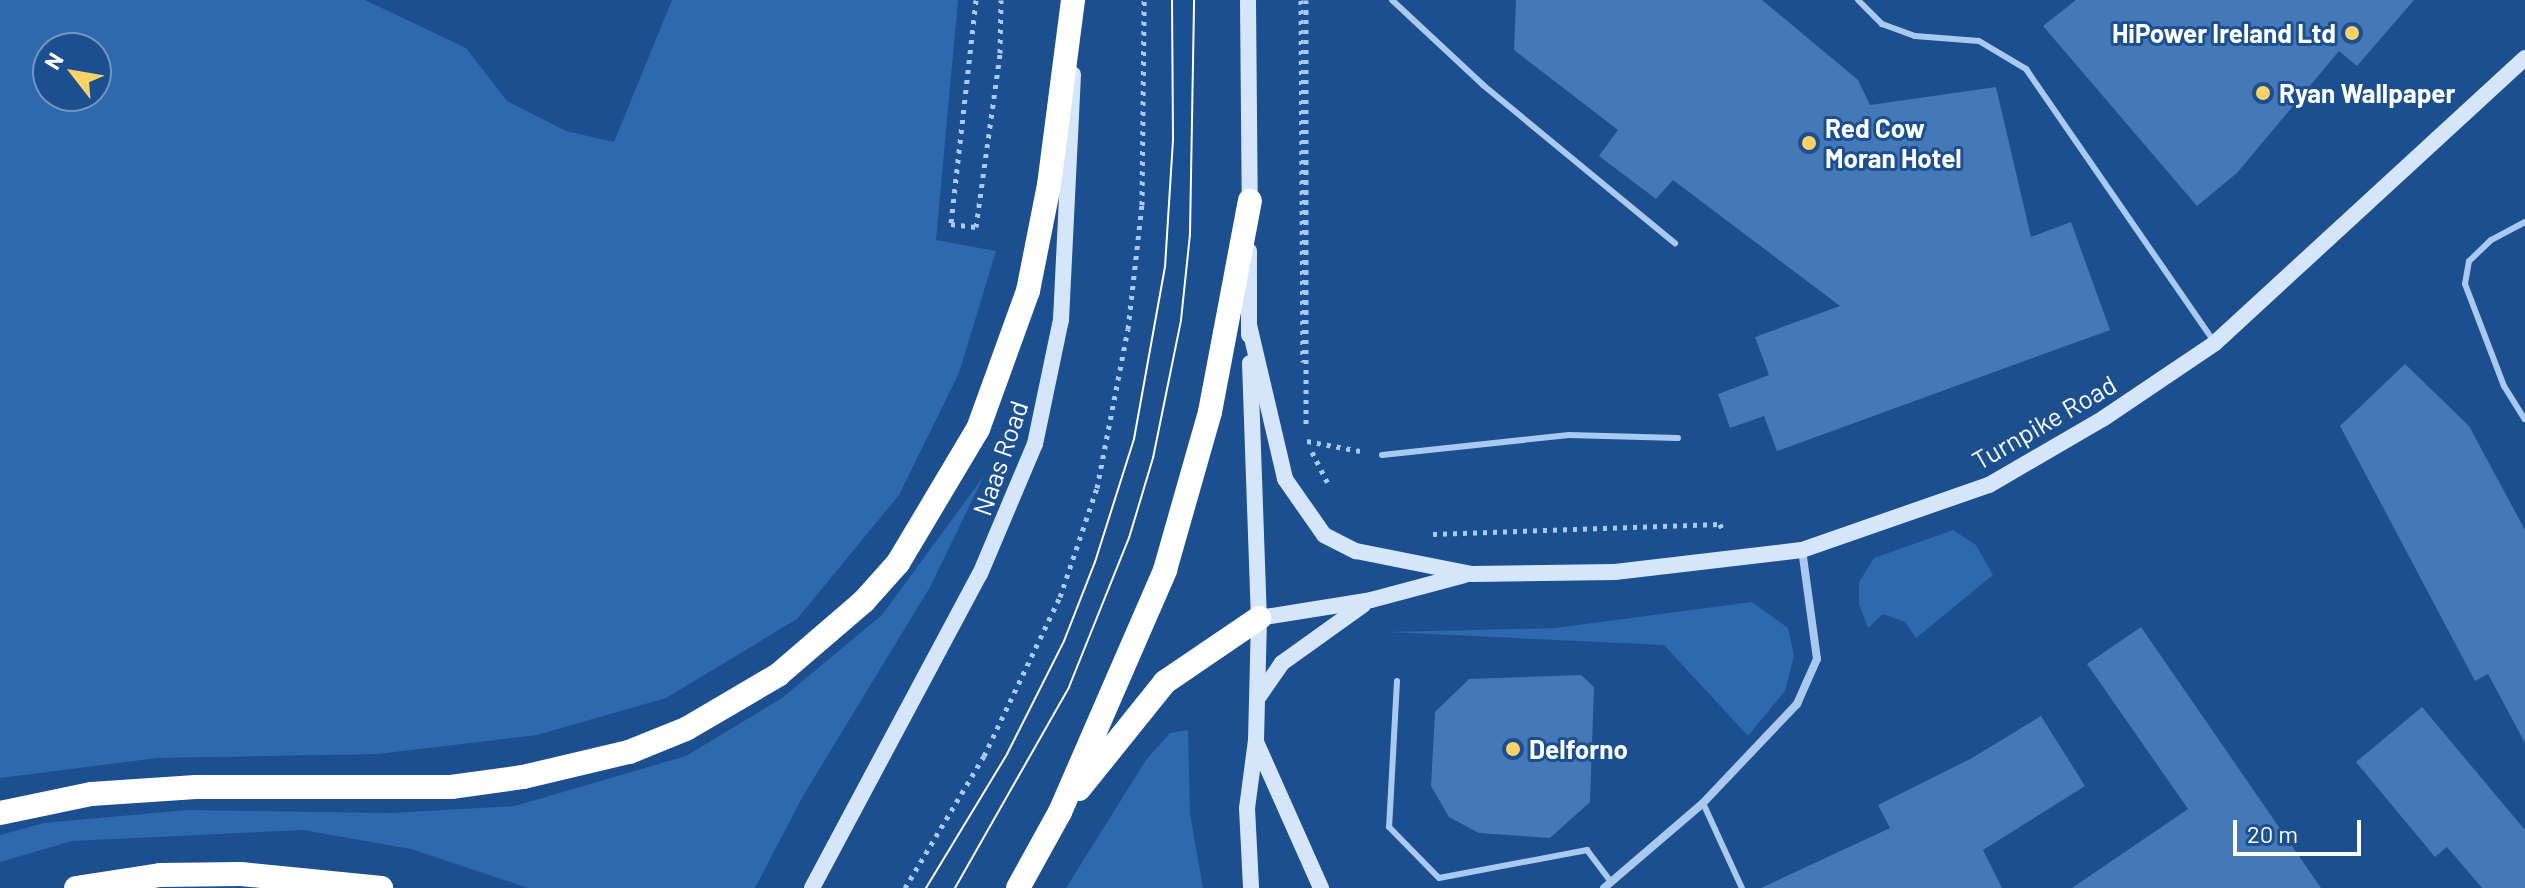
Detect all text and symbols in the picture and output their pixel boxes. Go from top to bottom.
place label: HiPower Ireland Ltd [2112,17,2336,49]
marker: HiPower Ireland Ltd [2343,24,2361,42]
north arrow [32,32,112,112]
text: N [38,48,68,74]
place label: Ryan Wallpaper [2279,77,2456,109]
marker: Ryan Wallpaper [2254,84,2272,102]
place label: Red Cow Moran Hotel [1825,112,1962,174]
marker: Red Cow Moran Hotel [1800,134,1818,152]
street label: Turnpike Road [1966,368,2122,476]
street label: Naas Road [966,397,1034,519]
place label: Delforno [1529,733,1628,765]
marker: Delforno [1504,740,1522,758]
scale bar [2237,804,2365,854]
text: 20 m [2247,819,2298,848]

